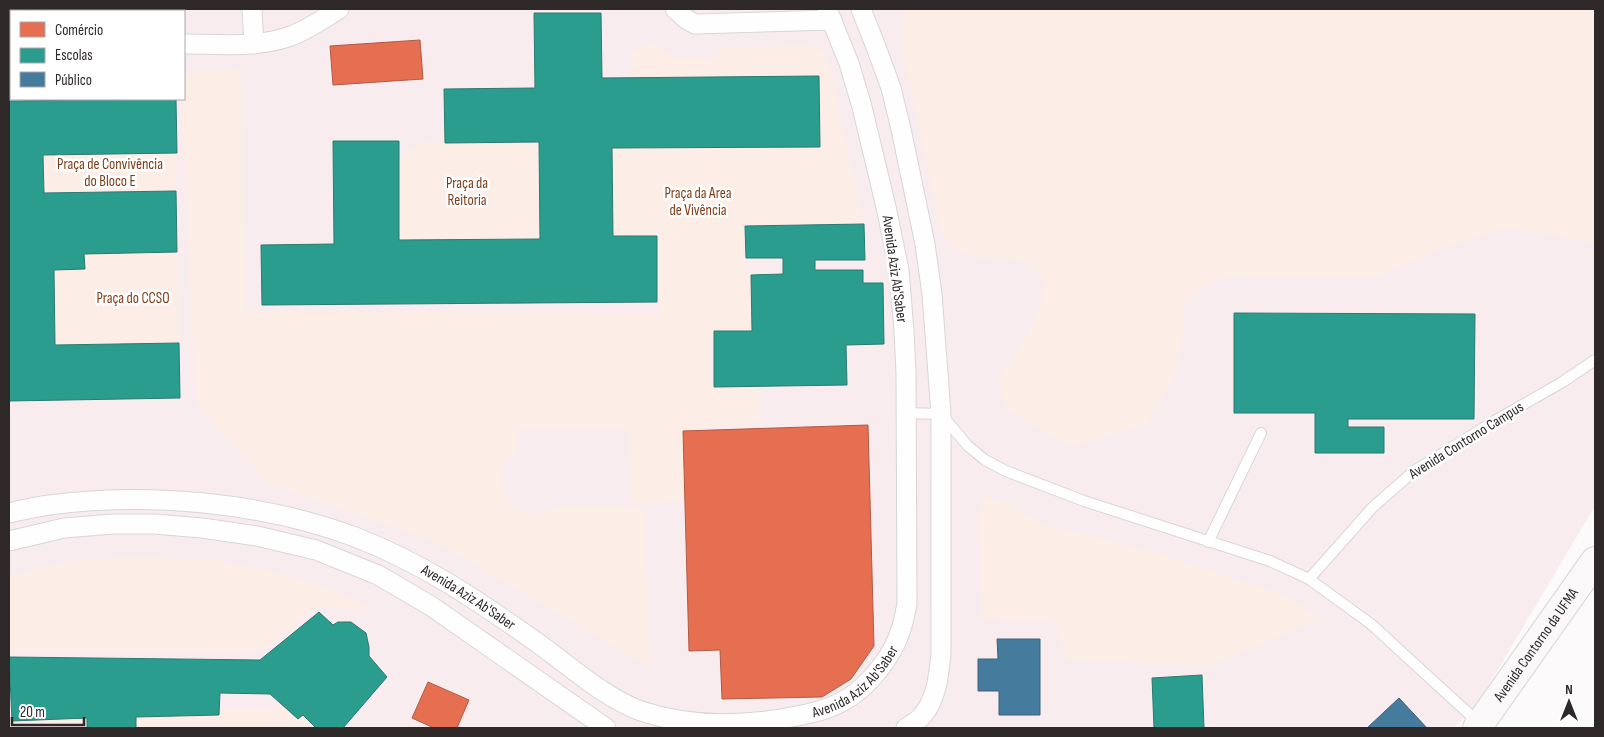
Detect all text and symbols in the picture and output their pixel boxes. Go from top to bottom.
legend [10,10,185,100]
text: Comércio [55,21,103,40]
text: Escolas [55,46,93,65]
text: Público [55,71,92,90]
park label: Praça de Convivência do Bloco E [57,155,163,191]
park label: Praça da Reitoria [446,174,488,210]
park label: Praça da Area de Vivência [664,184,732,220]
street label: Avenida Aziz Ab'Saber [877,213,912,325]
park label: Praça do CCSO [96,289,170,308]
street label: Avenida Contorno Campus [1405,397,1527,484]
street label: Avenida Aziz Ab'Saber [417,560,520,635]
street label: Avenida Contorno da UFMA [1489,584,1583,706]
street label: Avenida Aziz Ab'Saber [809,642,903,723]
north arrow [1544,677,1594,727]
text: N [1565,681,1573,698]
scale bar [12,694,85,726]
text: 20 m [20,703,45,722]

